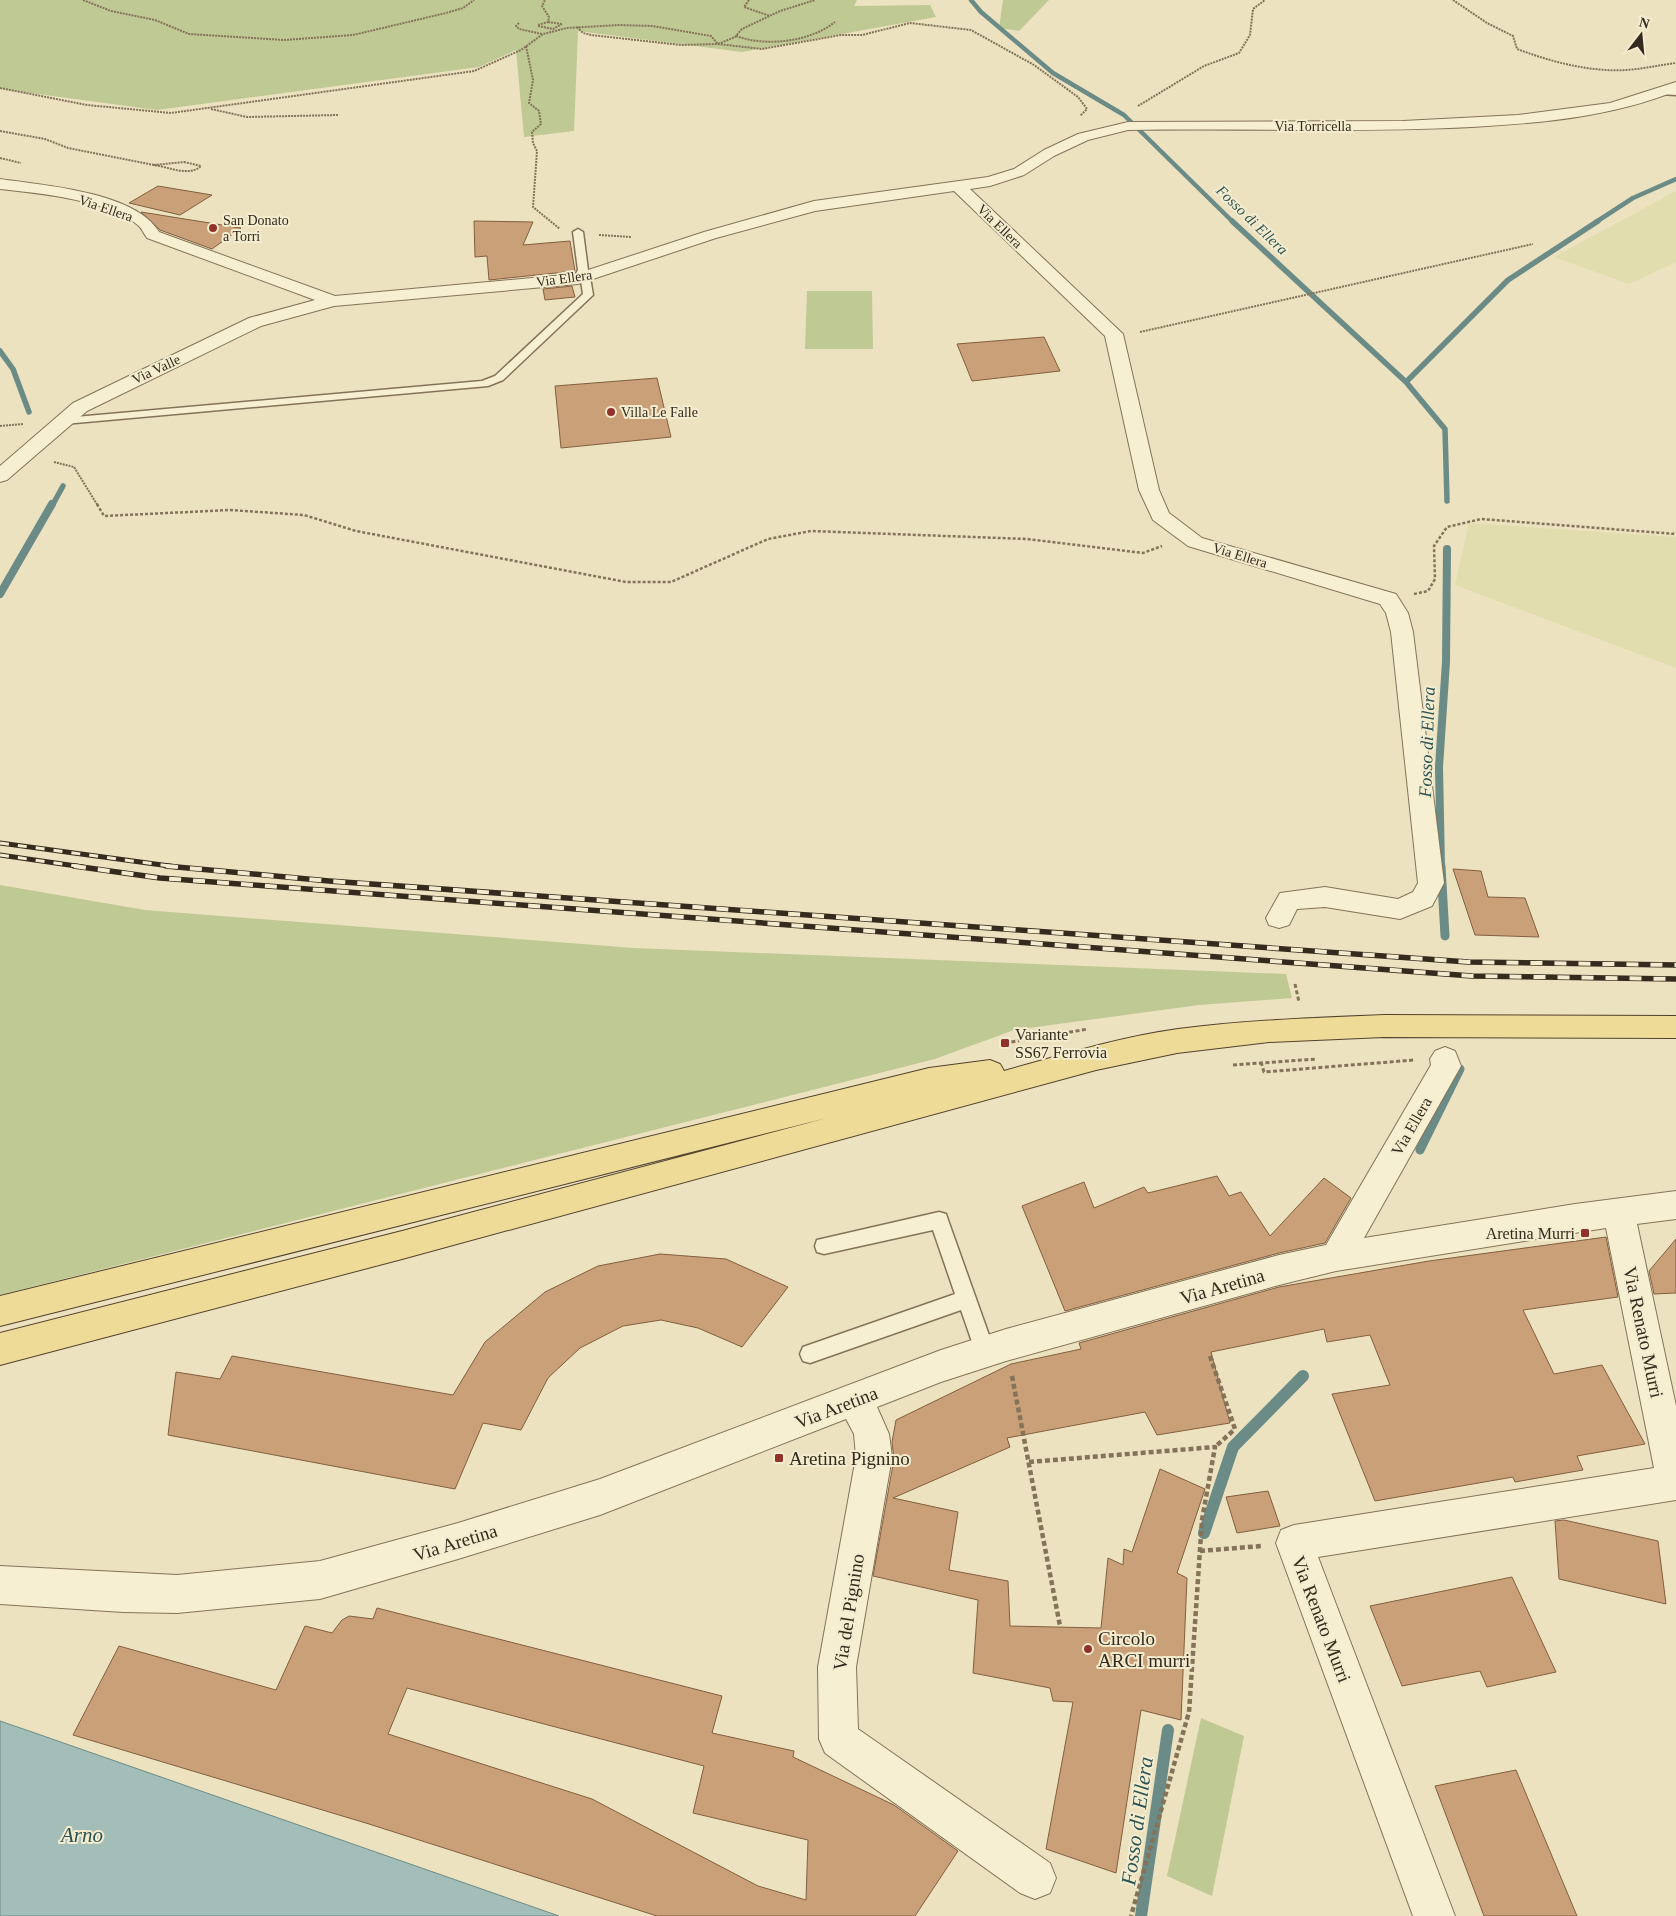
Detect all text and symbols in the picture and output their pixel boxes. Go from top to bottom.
north arrow [1616,10,1666,60]
text: N [1638,14,1651,32]
street label: Via Torricella [1275,119,1352,134]
water label: Fosso di Ellera [1212,181,1291,258]
street label: Via Ellera [77,192,136,225]
street label: Via Ellera [974,201,1026,252]
place label: San Donato a Torri [223,213,289,244]
marker: San Donato a Torri [207,222,219,234]
street label: Via Ellera [535,267,594,290]
street label: Via Valle [130,352,183,387]
place label: Villa Le Falle [621,405,698,420]
marker: Villa Le Falle [605,406,617,418]
street label: Via Ellera [1211,540,1270,571]
water label: Fosso di Ellera [1415,686,1439,799]
place label: Variante SS67 Ferrovia [1015,1026,1107,1061]
marker: Variante SS67 Ferrovia [999,1037,1011,1049]
street label: Via Ellera [1388,1094,1435,1158]
place label: Aretina Murri [1486,1225,1576,1242]
marker: Aretina Murri [1579,1227,1591,1239]
street label: Via Aretina [1177,1264,1267,1309]
street label: Via Renato Murri [1619,1264,1668,1400]
street label: Via Aretina [792,1382,881,1433]
place label: Aretina Pignino [789,1448,910,1469]
marker: Aretina Pignino [773,1452,785,1464]
street label: Via Aretina [410,1520,500,1565]
street label: Via del Pignino [829,1552,868,1672]
street label: Via Renato Murri [1288,1553,1355,1685]
place label: Circolo ARCI murri [1098,1628,1190,1671]
marker: Circolo ARCI murri [1082,1643,1094,1655]
water label: Fosso di Ellera [1116,1755,1158,1888]
water label: Arno [59,1823,103,1847]

